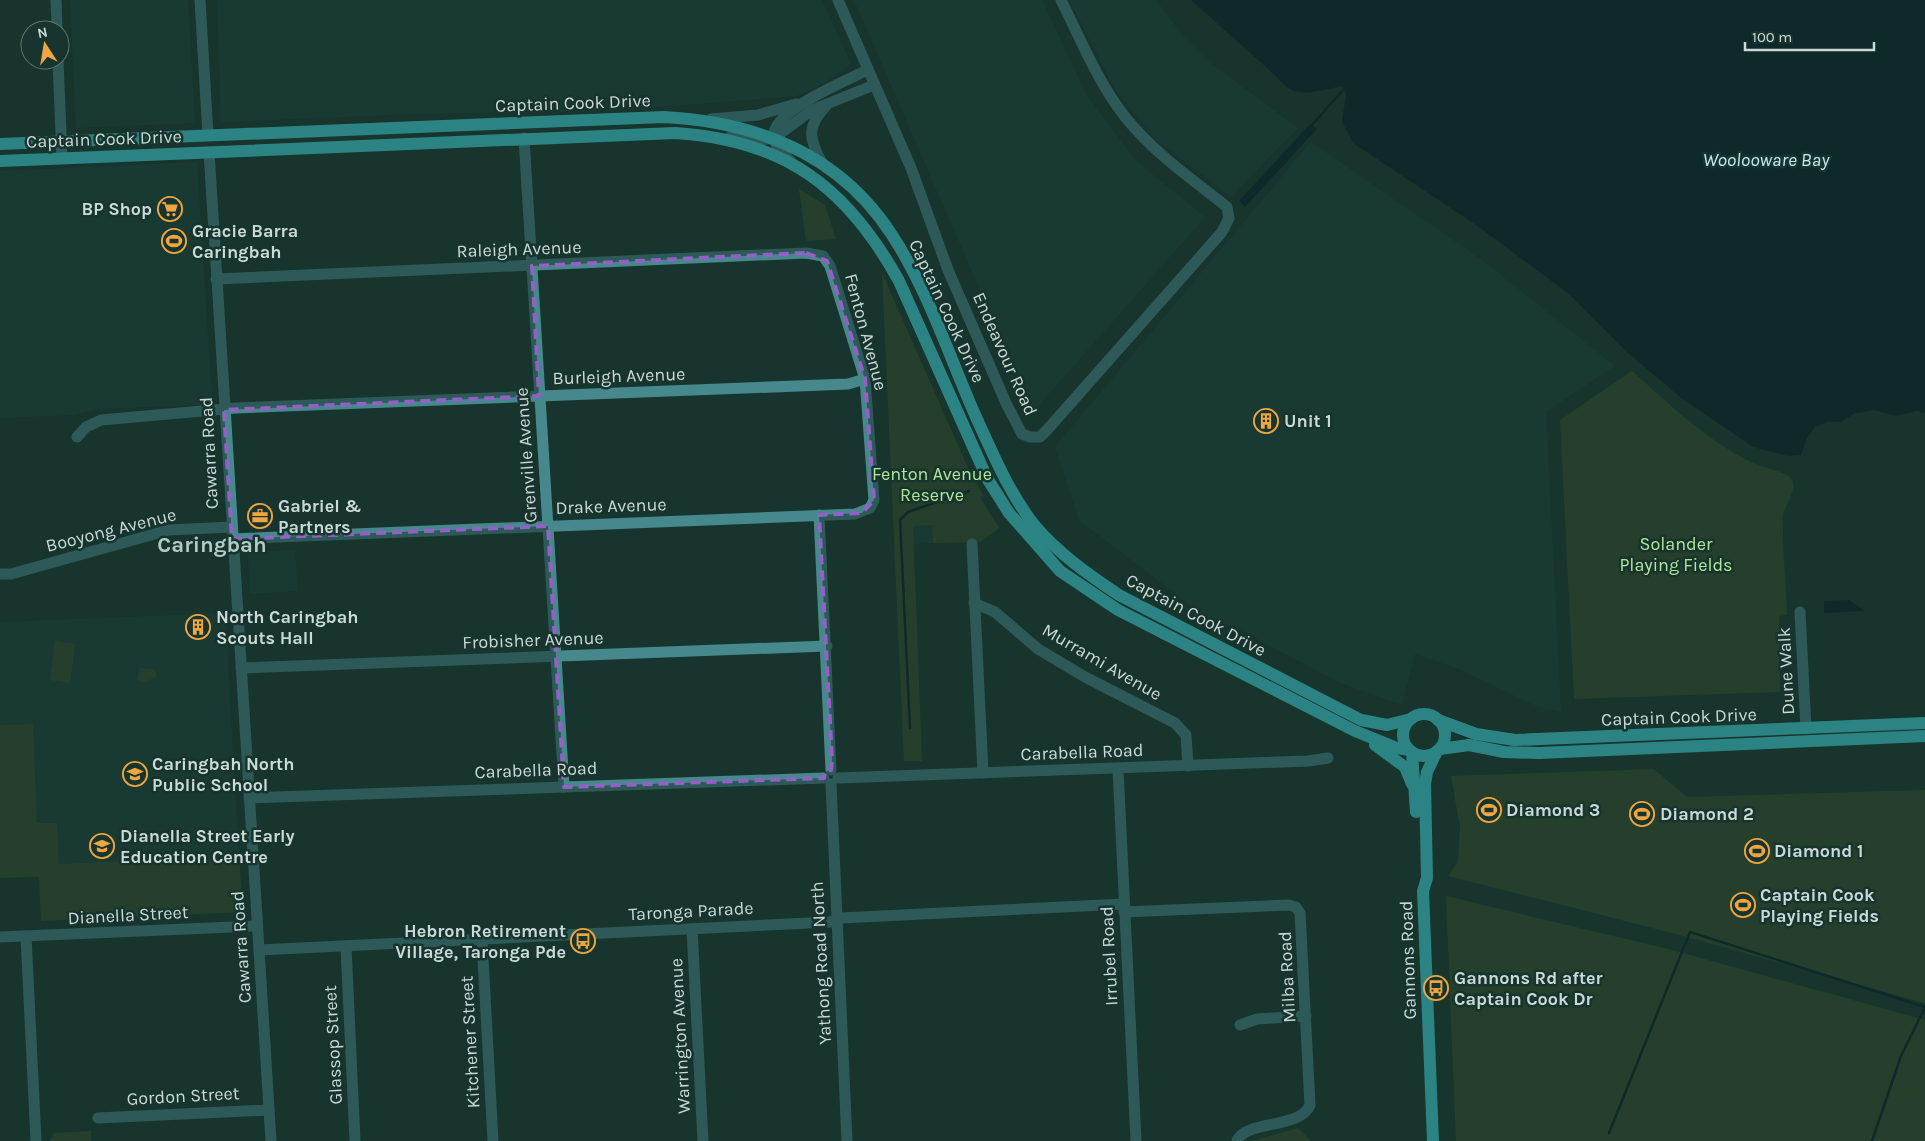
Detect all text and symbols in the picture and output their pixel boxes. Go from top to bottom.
north arrow [20,20,70,70]
scale bar [1745,20,1874,52]
text: N [36,23,49,42]
text: 100 m [1752,28,1792,46]
street label: Captain Cook Drive [495,89,651,117]
street label: Captain Cook Drive [26,125,182,153]
water label: Woolooware Bay [1703,149,1830,171]
supermarket icon: BP Shop [157,196,183,222]
place label: BP Shop [81,198,152,220]
place label: Gracie Barra Caringbah [192,220,298,263]
sports icon: Gracie Barra Caringbah [161,228,187,254]
street label: Raleigh Avenue [456,236,582,262]
street label: Captain Cook Drive [904,236,990,386]
street label: Fenton Avenue [840,271,892,393]
street label: Endeavour Road [968,289,1042,419]
street label: Burleigh Avenue [552,363,686,389]
street label: Grenville Avenue [510,387,542,523]
street label: Cawarra Road [195,396,223,510]
building icon: Unit 1 [1253,408,1279,434]
place label: Unit 1 [1284,410,1332,432]
park label: Fenton Avenue Reserve [872,463,992,506]
street label: Drake Avenue [555,493,667,519]
place label: Gabriel & Partners [278,495,362,538]
street label: Booyong Avenue [44,503,178,557]
office icon: Gabriel & Partners [247,503,273,529]
district label: Caringbah [157,532,267,558]
park label: Solander Playing Fields [1619,533,1733,576]
street label: Captain Cook Drive [1122,569,1270,661]
place label: North Caringbah Scouts Hall [216,606,358,649]
building icon: North Caringbah Scouts Hall [185,614,211,640]
street label: Murrami Avenue [1038,619,1166,705]
street label: Frobisher Avenue [462,627,604,653]
street label: Dune Walk [1773,627,1799,715]
street label: Captain Cook Drive [1601,703,1757,731]
street label: Carabella Road [1020,739,1144,765]
place label: Caringbah North Public School [152,753,294,796]
street label: Carabella Road [474,757,598,783]
school or university icon: Caringbah North Public School [122,761,148,787]
sports icon: Diamond 3 [1476,797,1502,823]
place label: Diamond 3 [1506,799,1600,821]
sports icon: Diamond 2 [1629,801,1655,827]
place label: Diamond 2 [1660,803,1754,825]
place label: Dianella Street Early Education Centre [120,825,295,868]
school or university icon: Dianella Street Early Education Centre [89,833,115,859]
sports icon: Diamond 1 [1744,838,1770,864]
place label: Diamond 1 [1774,840,1863,862]
street label: Yathong Road North [806,881,836,1045]
place label: Captain Cook Playing Fields [1760,884,1879,927]
street label: Cawarra Road [226,890,256,1004]
sports icon: Captain Cook Playing Fields [1730,892,1756,918]
street label: Taronga Parade [628,897,754,925]
street label: Gannons Road [1395,900,1421,1020]
street label: Dianella Street [67,901,189,929]
street label: Irrubel Road [1095,906,1123,1006]
place label: Hebron Retirement Village, Taronga Pde [395,920,566,963]
bus stop icon: Hebron Retirement Village, Taronga Pde [570,928,596,954]
street label: Milba Road [1274,931,1300,1023]
street label: Warrington Avenue [665,958,695,1114]
place label: Gannons Rd after Captain Cook Dr [1454,967,1603,1010]
street label: Kitchener Street [456,975,484,1109]
bus stop icon: Gannons Rd after Captain Cook Dr [1423,975,1449,1001]
street label: Glassop Street [319,985,347,1105]
street label: Gordon Street [126,1082,240,1110]

